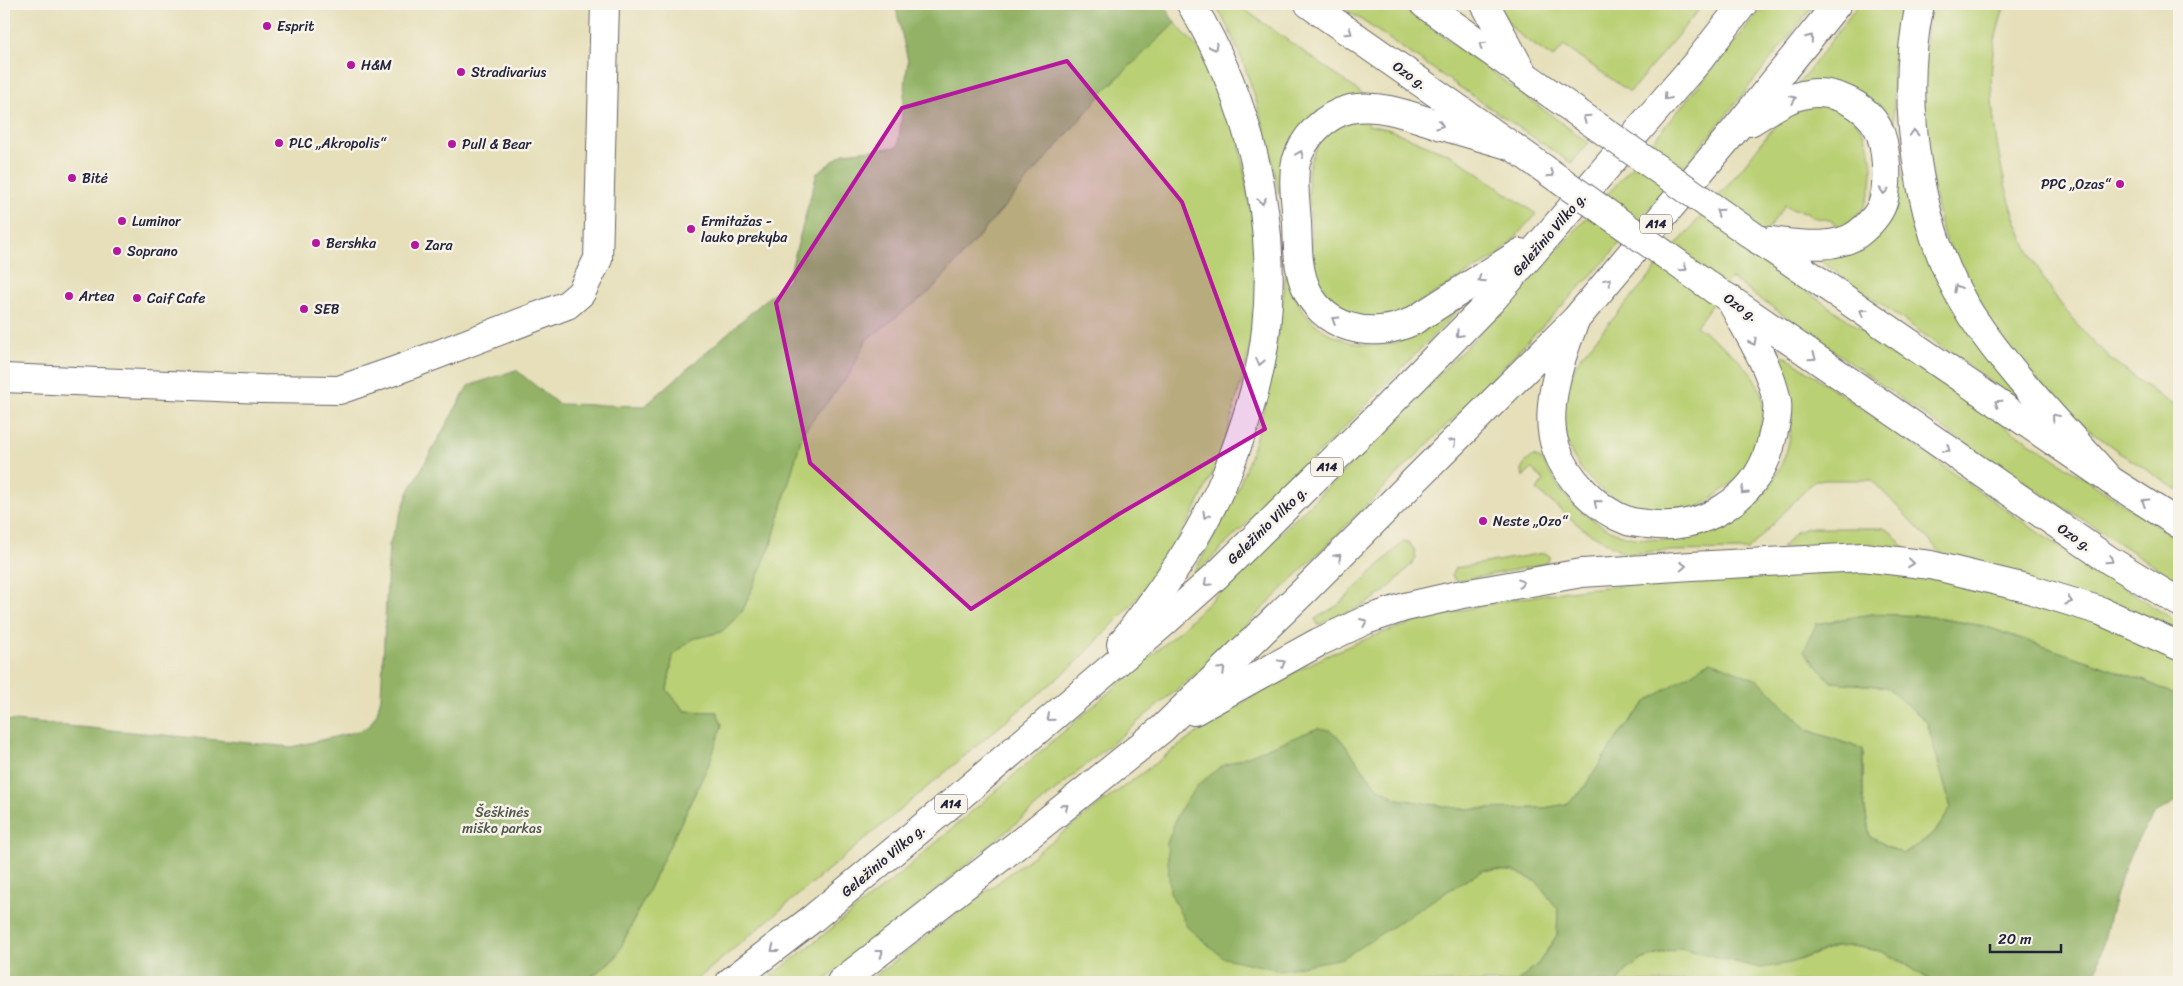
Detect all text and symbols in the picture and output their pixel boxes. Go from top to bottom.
place label: Esprit [277,14,314,39]
marker: Esprit [261,20,273,32]
one-way arrow [1343,26,1352,35]
one-way arrow [1804,35,1812,44]
one-way arrow [1208,42,1218,51]
one-way arrow [1478,42,1488,51]
place label: H&M [361,53,392,78]
street label: Ozo g. [1387,54,1432,96]
marker: H&M [345,59,357,71]
place label: Stradivarius [471,60,547,85]
marker: Stradivarius [455,66,467,78]
one-way arrow [1664,92,1673,101]
one-way arrow [1789,95,1797,105]
one-way arrow [1582,115,1592,124]
one-way arrow [1436,119,1444,129]
one-way arrow [1909,128,1920,136]
place label: PLC „Akropolis“ [289,131,387,156]
place label: Pull & Bear [462,132,532,157]
marker: PLC „Akropolis“ [273,137,285,149]
marker: Pull & Bear [446,138,458,150]
one-way arrow [1293,150,1304,159]
place label: Bitė [82,166,108,191]
one-way arrow [1546,168,1555,177]
marker: Bitė [66,172,78,184]
place label: PPC „Ozas“ [2041,172,2111,197]
marker: PPC „Ozas“ [2114,178,2126,190]
street label: Geležinio Vilko g. [1506,187,1593,282]
one-way arrow [1879,188,1890,196]
one-way arrow [1257,197,1267,205]
place label: Luminor [132,209,182,234]
place label: Ermitažas - lauko prekyba [701,209,788,250]
one-way arrow [1715,209,1725,218]
road number: A14 [1640,214,1672,233]
marker: Luminor [116,215,128,227]
marker: Ermitažas - lauko prekyba [685,223,697,235]
place label: Bershka [326,231,377,256]
place label: Zara [425,233,453,258]
marker: Bershka [310,237,322,249]
place label: Soprano [127,239,178,264]
marker: Zara [409,239,421,251]
marker: Soprano [111,245,123,257]
one-way arrow [1678,262,1688,271]
one-way arrow [1477,273,1487,282]
one-way arrow [1602,278,1611,287]
place label: Artea [78,284,115,309]
one-way arrow [1953,285,1963,294]
place label: Caif Cafe [147,286,206,311]
street label: Ozo g. [1718,286,1763,328]
marker: Artea [63,290,75,302]
marker: Caif Cafe [131,292,143,304]
place label: SEB [314,297,340,322]
marker: SEB [298,303,310,315]
one-way arrow [1860,309,1869,318]
one-way arrow [1331,317,1340,326]
one-way arrow [1456,328,1465,337]
one-way arrow [1746,337,1756,346]
one-way arrow [1807,351,1817,360]
one-way arrow [1255,358,1266,367]
one-way arrow [1994,400,2003,409]
one-way arrow [2052,414,2061,423]
one-way arrow [1448,438,1457,447]
one-way arrow [1941,443,1951,452]
road number: A14 [1311,458,1343,477]
street label: Geležinio Vilko g. [1221,480,1314,571]
one-way arrow [1741,485,1750,494]
one-way arrow [2141,499,2150,508]
one-way arrow [1594,500,1603,509]
place label: Neste „Ozo“ [1493,509,1568,534]
one-way arrow [1203,510,1213,519]
marker: Neste „Ozo“ [1477,515,1489,527]
street label: Ozo g. [2052,516,2097,558]
one-way arrow [1333,553,1342,562]
one-way arrow [2105,554,2114,564]
one-way arrow [1907,557,1915,568]
one-way arrow [1679,561,1687,572]
one-way arrow [1204,578,1213,587]
one-way arrow [1517,578,1526,588]
one-way arrow [2064,595,2072,605]
one-way arrow [1359,617,1368,628]
one-way arrow [1276,659,1285,669]
one-way arrow [1217,667,1226,676]
one-way arrow [1047,713,1056,722]
road number: A14 [935,794,967,814]
park label: Šeškinės miško parkas [462,800,542,841]
one-way arrow [1059,804,1068,812]
street label: Geležinio Vilko g. [835,817,931,904]
scale bar [1990,921,2062,953]
text: 20 m [1998,926,2032,952]
one-way arrow [771,943,780,951]
one-way arrow [874,950,883,958]

